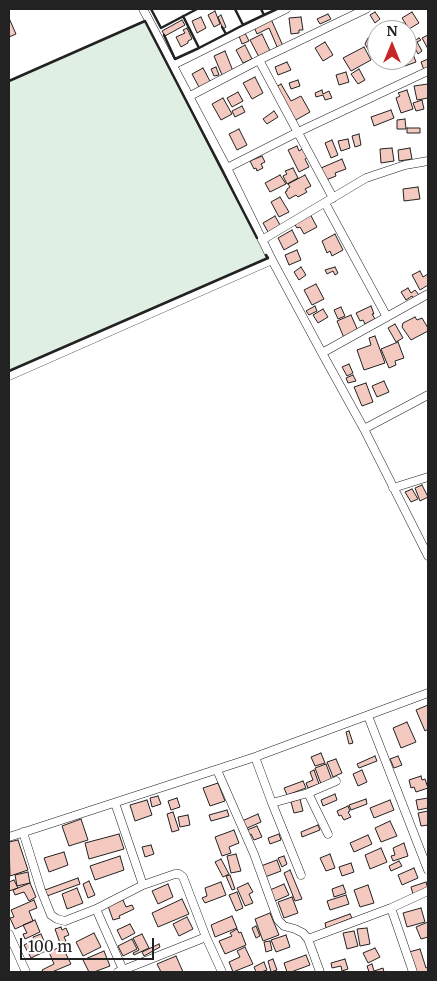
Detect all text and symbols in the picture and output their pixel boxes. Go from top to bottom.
north arrow [367,20,417,70]
text: N [386,22,398,40]
scale bar [22,928,156,960]
text: 100 m [28,937,72,956]

